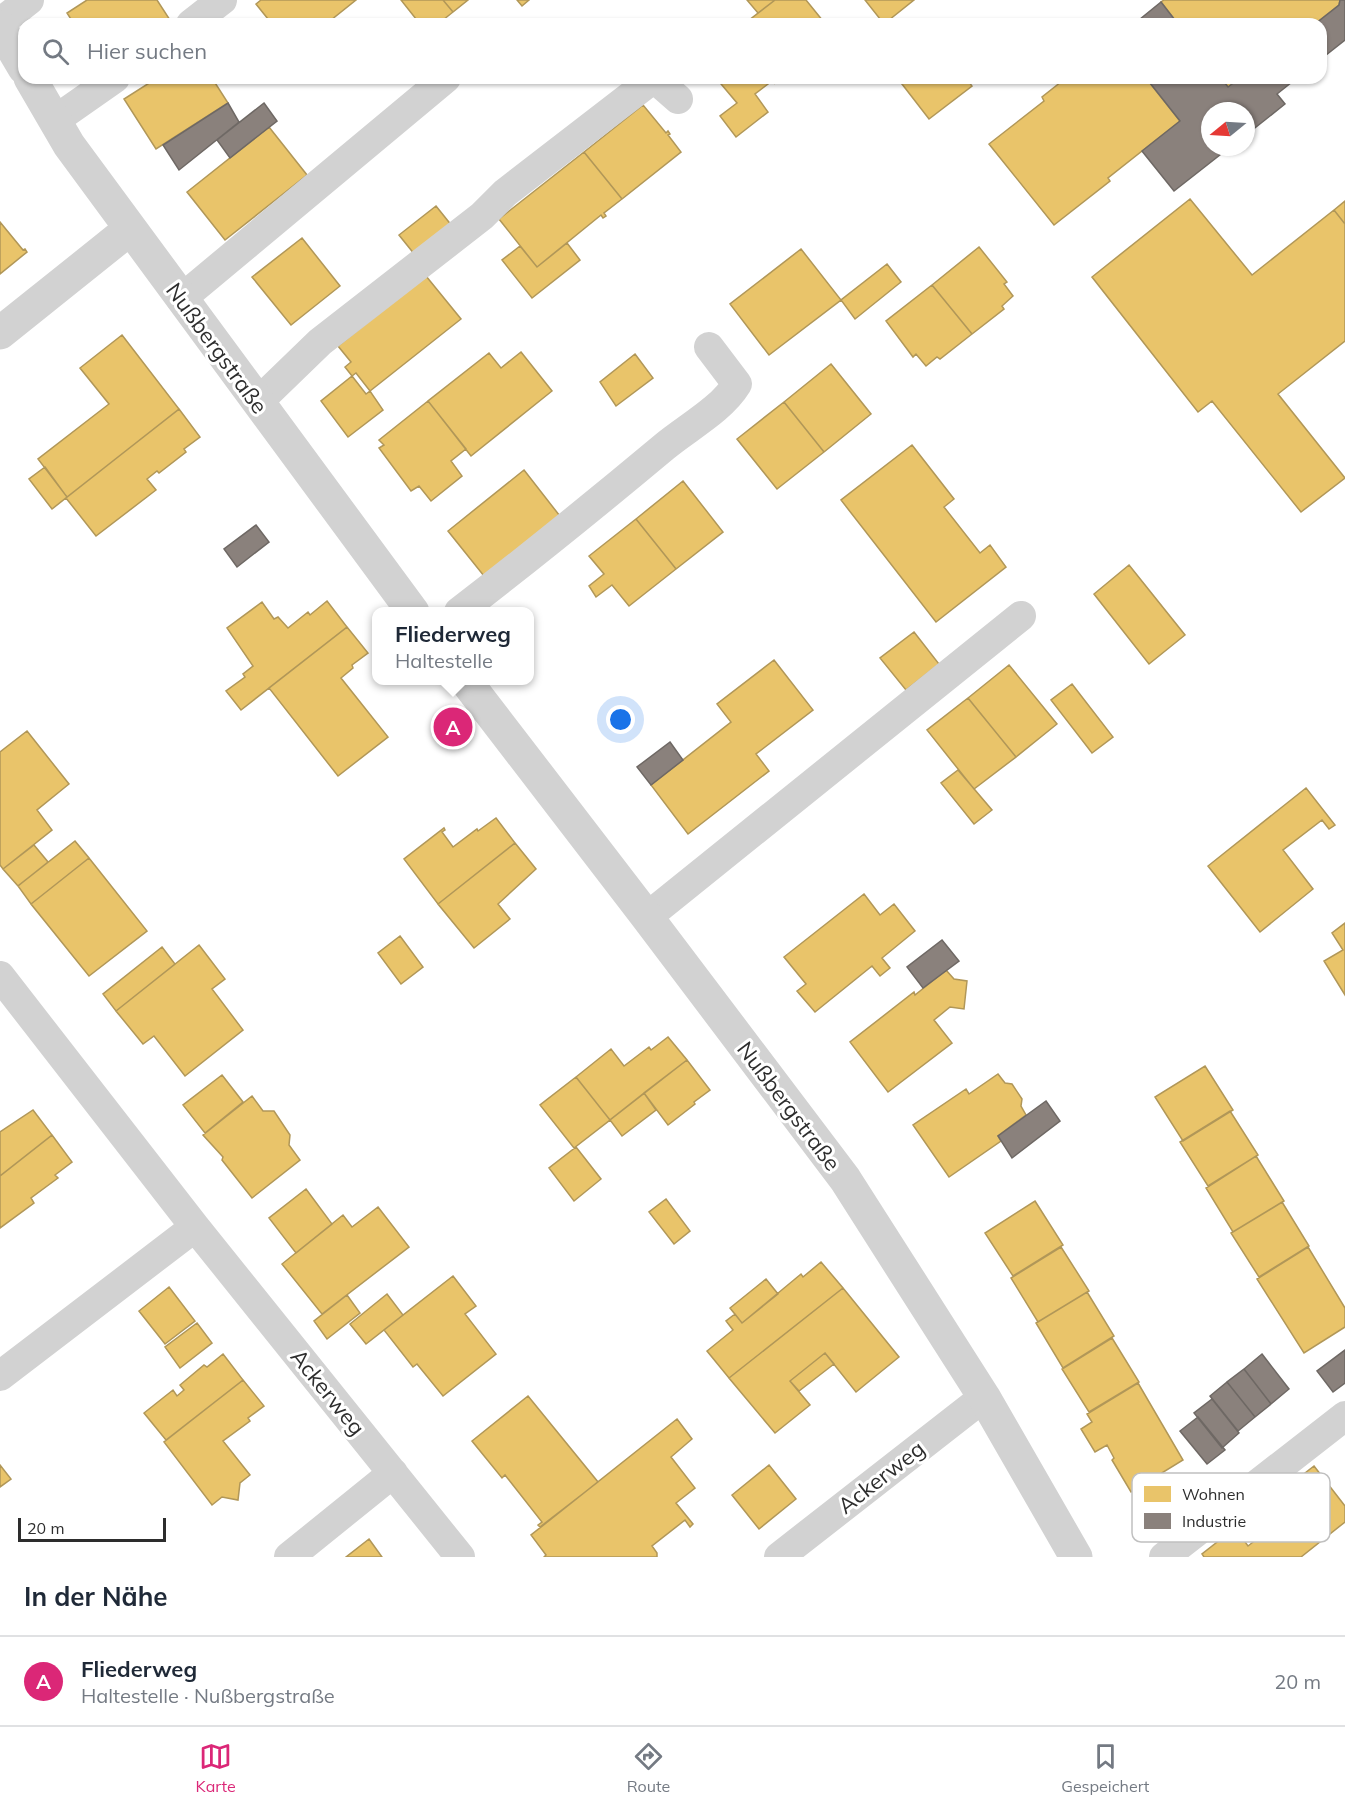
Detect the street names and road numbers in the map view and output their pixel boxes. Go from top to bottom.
street label: Nußbergstraße [160,277,274,419]
street label: Nußbergstraße [731,1036,847,1176]
street label: Ackerweg [285,1343,371,1441]
street label: Ackerweg [832,1434,930,1520]

